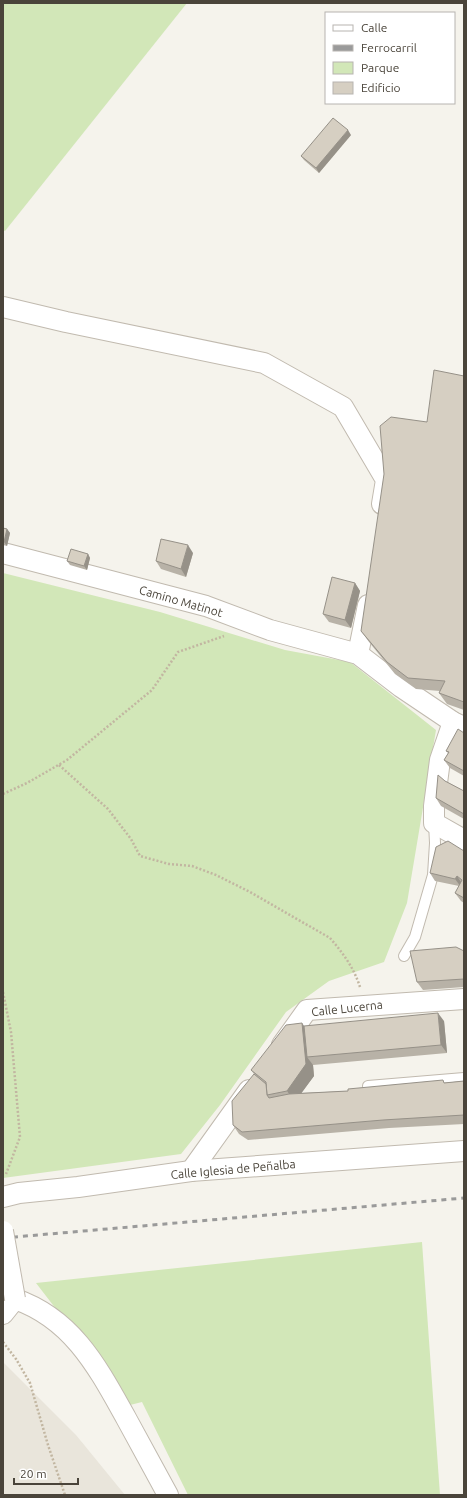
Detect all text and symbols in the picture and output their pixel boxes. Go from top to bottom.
legend [325,12,455,104]
text: Calle [361,21,387,34]
text: Ferrocarril [361,41,417,54]
text: Parque [361,61,399,74]
text: Edificio [361,81,401,94]
street label: Camino Matinot [138,583,225,619]
street label: Calle Lucerna [311,998,383,1018]
street label: Calle Iglesia de Peñalba [170,1157,296,1181]
scale bar [14,1460,78,1486]
text: 20 m [20,1467,47,1480]

